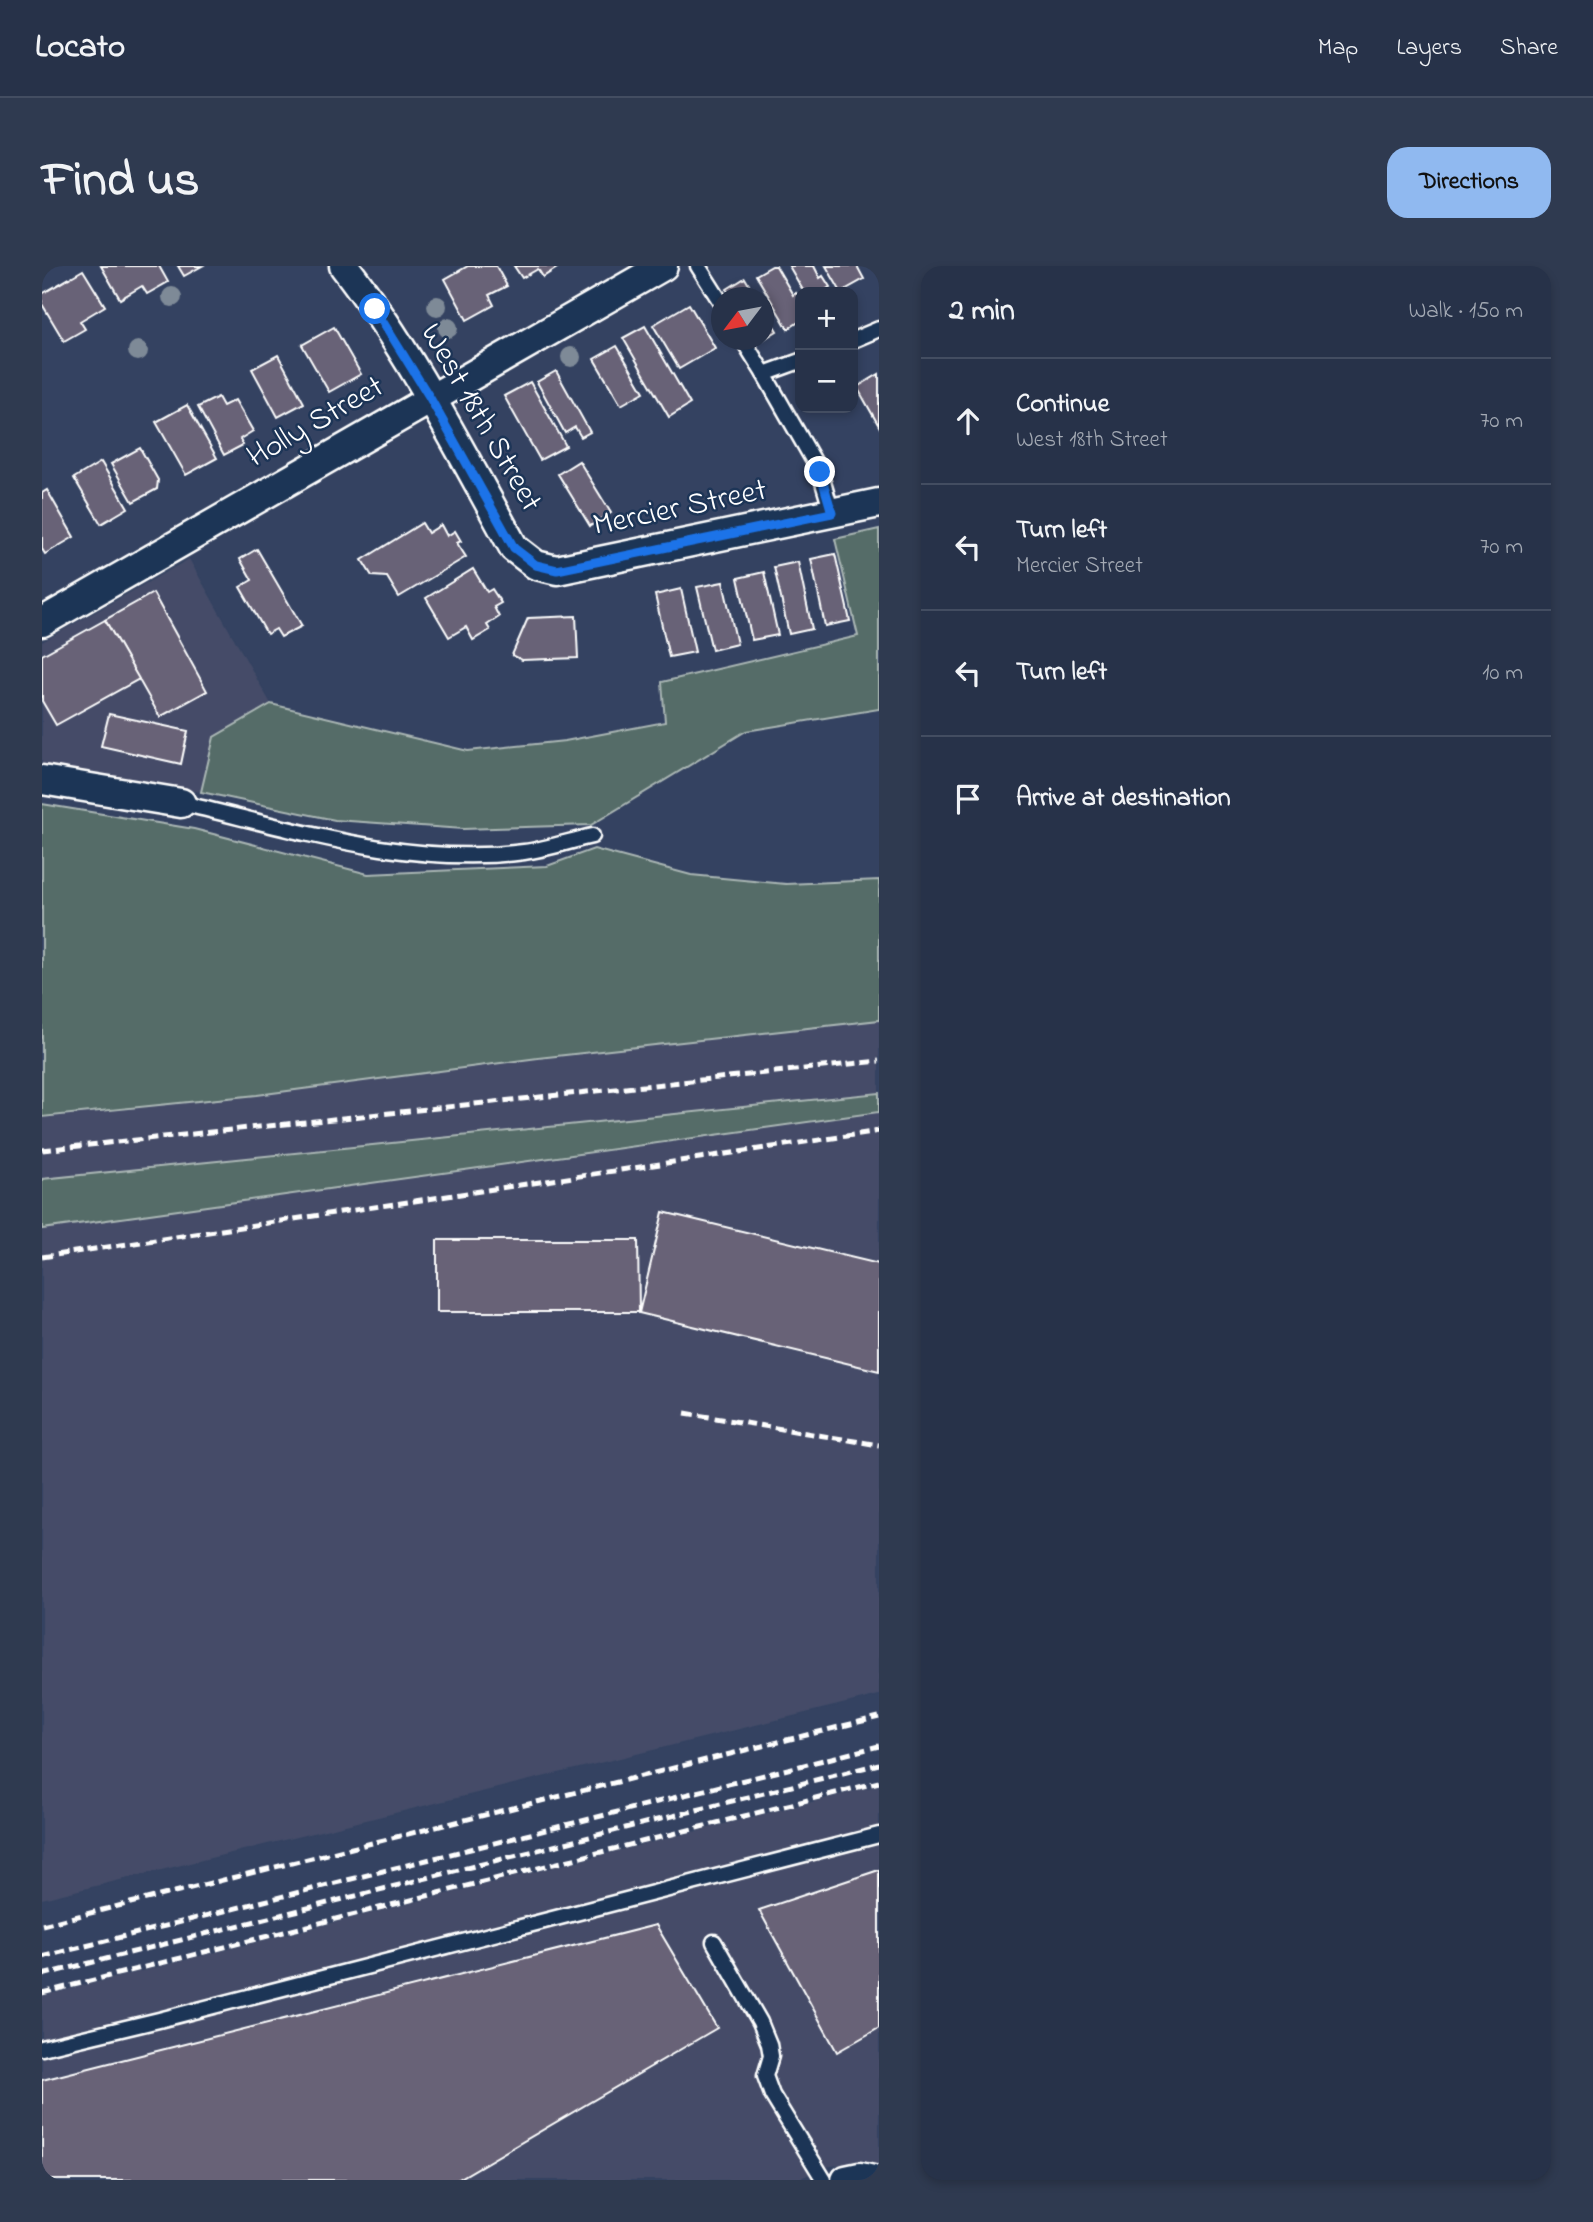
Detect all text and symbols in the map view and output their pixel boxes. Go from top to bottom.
text: Locato [35,24,125,72]
text: Map [1318,31,1358,66]
text: Layers [1396,31,1462,66]
text: Share [1500,31,1558,66]
text: Find us [42,146,199,218]
button: Directions [1387,147,1551,218]
north arrow [711,287,774,350]
map controls [795,287,858,413]
button: + [795,287,858,350]
text: 2 min [949,290,1015,334]
route start [359,293,390,324]
text: Walk · 150 m [1408,295,1523,328]
street label: West 18th Street [407,315,553,521]
button: − [795,350,858,413]
street label: Holly Street [239,365,394,481]
text: Continue [1016,386,1109,424]
icon: ahead [949,402,987,440]
text: 70 m [1480,405,1523,438]
text: West 18th Street [1016,424,1168,457]
route end [804,456,835,487]
street label: Mercier Street [589,468,771,550]
text: Turn left [1016,512,1107,550]
icon: left [949,528,987,566]
text: 70 m [1480,531,1523,564]
text: Mercier Street [1016,550,1143,583]
icon: left [949,654,987,692]
text: Turn left [1016,654,1107,692]
text: 10 m [1482,657,1523,690]
icon: arrive [949,780,987,818]
text: Arrive at destination [1016,780,1231,818]

